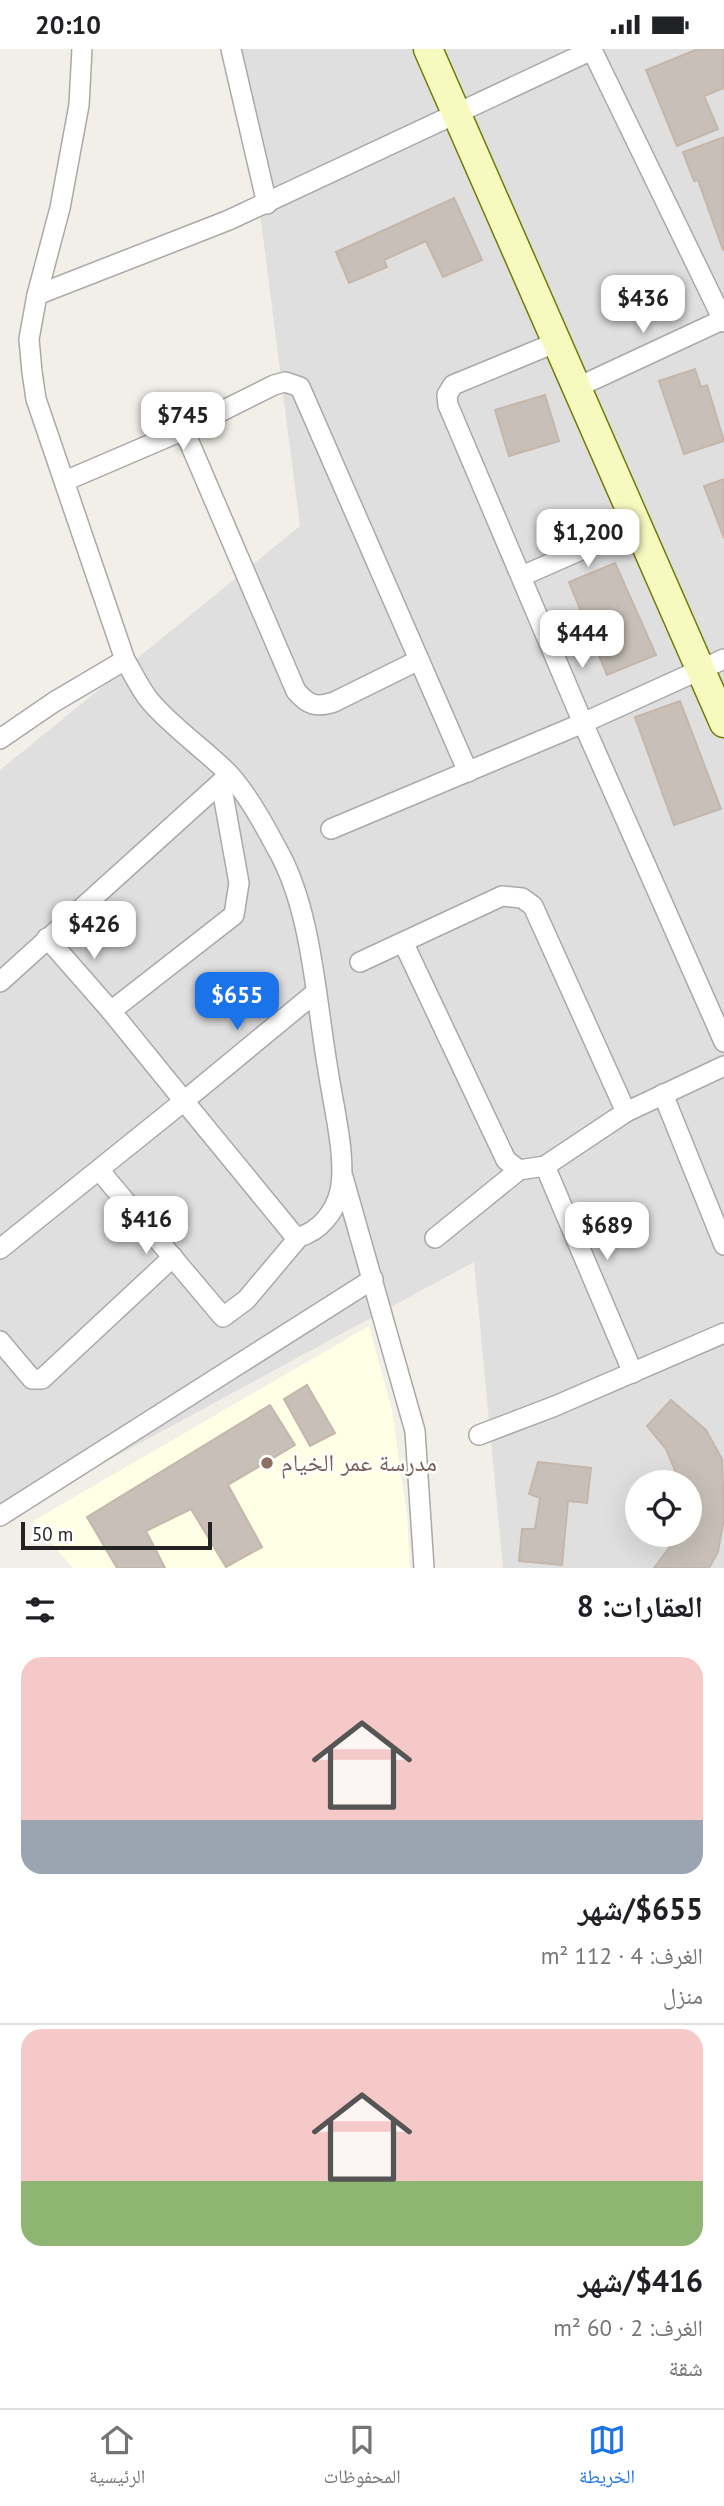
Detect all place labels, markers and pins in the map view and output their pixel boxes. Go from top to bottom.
pin: $436 [602,275,684,335]
pin: $745 [142,393,224,452]
pin: $1,200 [531,510,645,569]
pin: $444 [541,611,623,670]
pin: $426 [53,901,135,961]
pin: $655 [196,972,278,1032]
pin: $416 [105,1197,187,1256]
pin: $689 [566,1203,648,1262]
place label: مدرسة عمر الخيام [281,1447,437,1479]
marker: مدرسة عمر الخيام [259,1455,275,1471]

